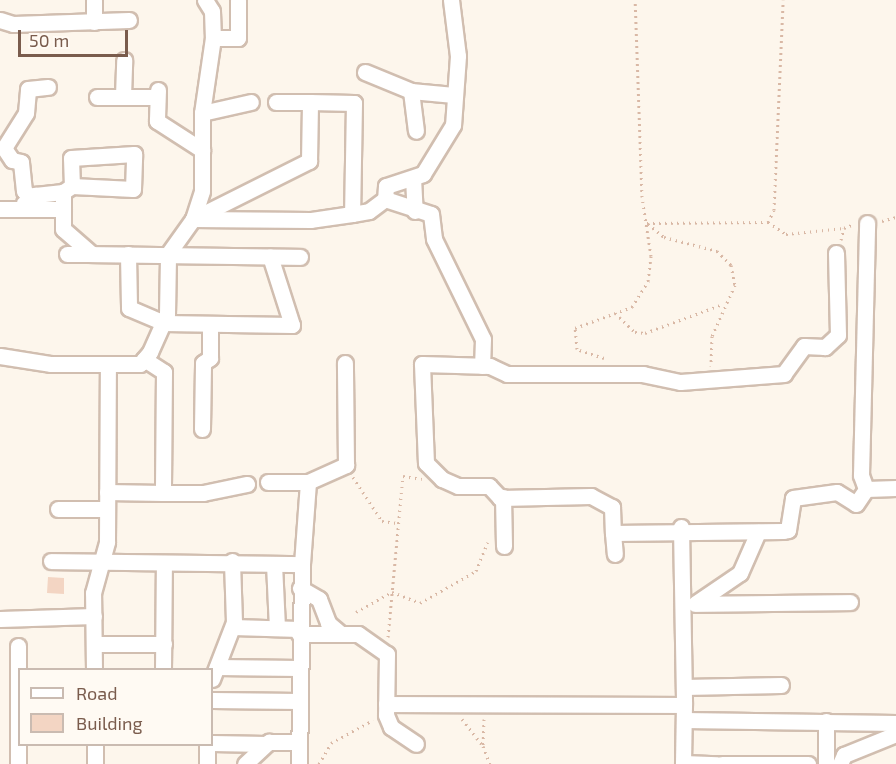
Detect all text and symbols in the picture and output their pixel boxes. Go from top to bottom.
scale bar [21,18,130,56]
text: 50 m [29,29,69,51]
legend [18,668,213,746]
text: Road [76,682,117,704]
text: Building [76,712,143,734]

